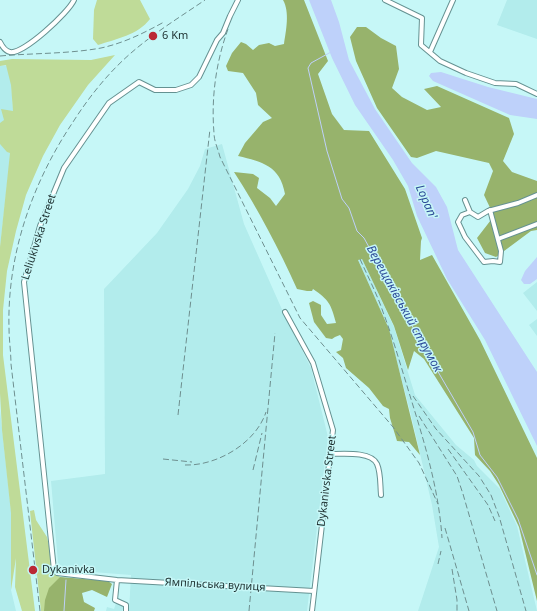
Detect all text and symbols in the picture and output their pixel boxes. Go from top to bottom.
place label: 6 Km [162,29,188,43]
marker: 6 Km [147,30,159,42]
water label: Lopan' [412,183,440,221]
street label: Leliukivska Street [19,192,59,282]
water label: Верещаківський струмок [363,243,445,375]
street label: Dykanivska Street [315,435,339,527]
place label: Dykanіvka [42,563,95,577]
marker: Dykanіvka [27,564,39,576]
street label: Ямпільська вулиця [164,576,266,594]

